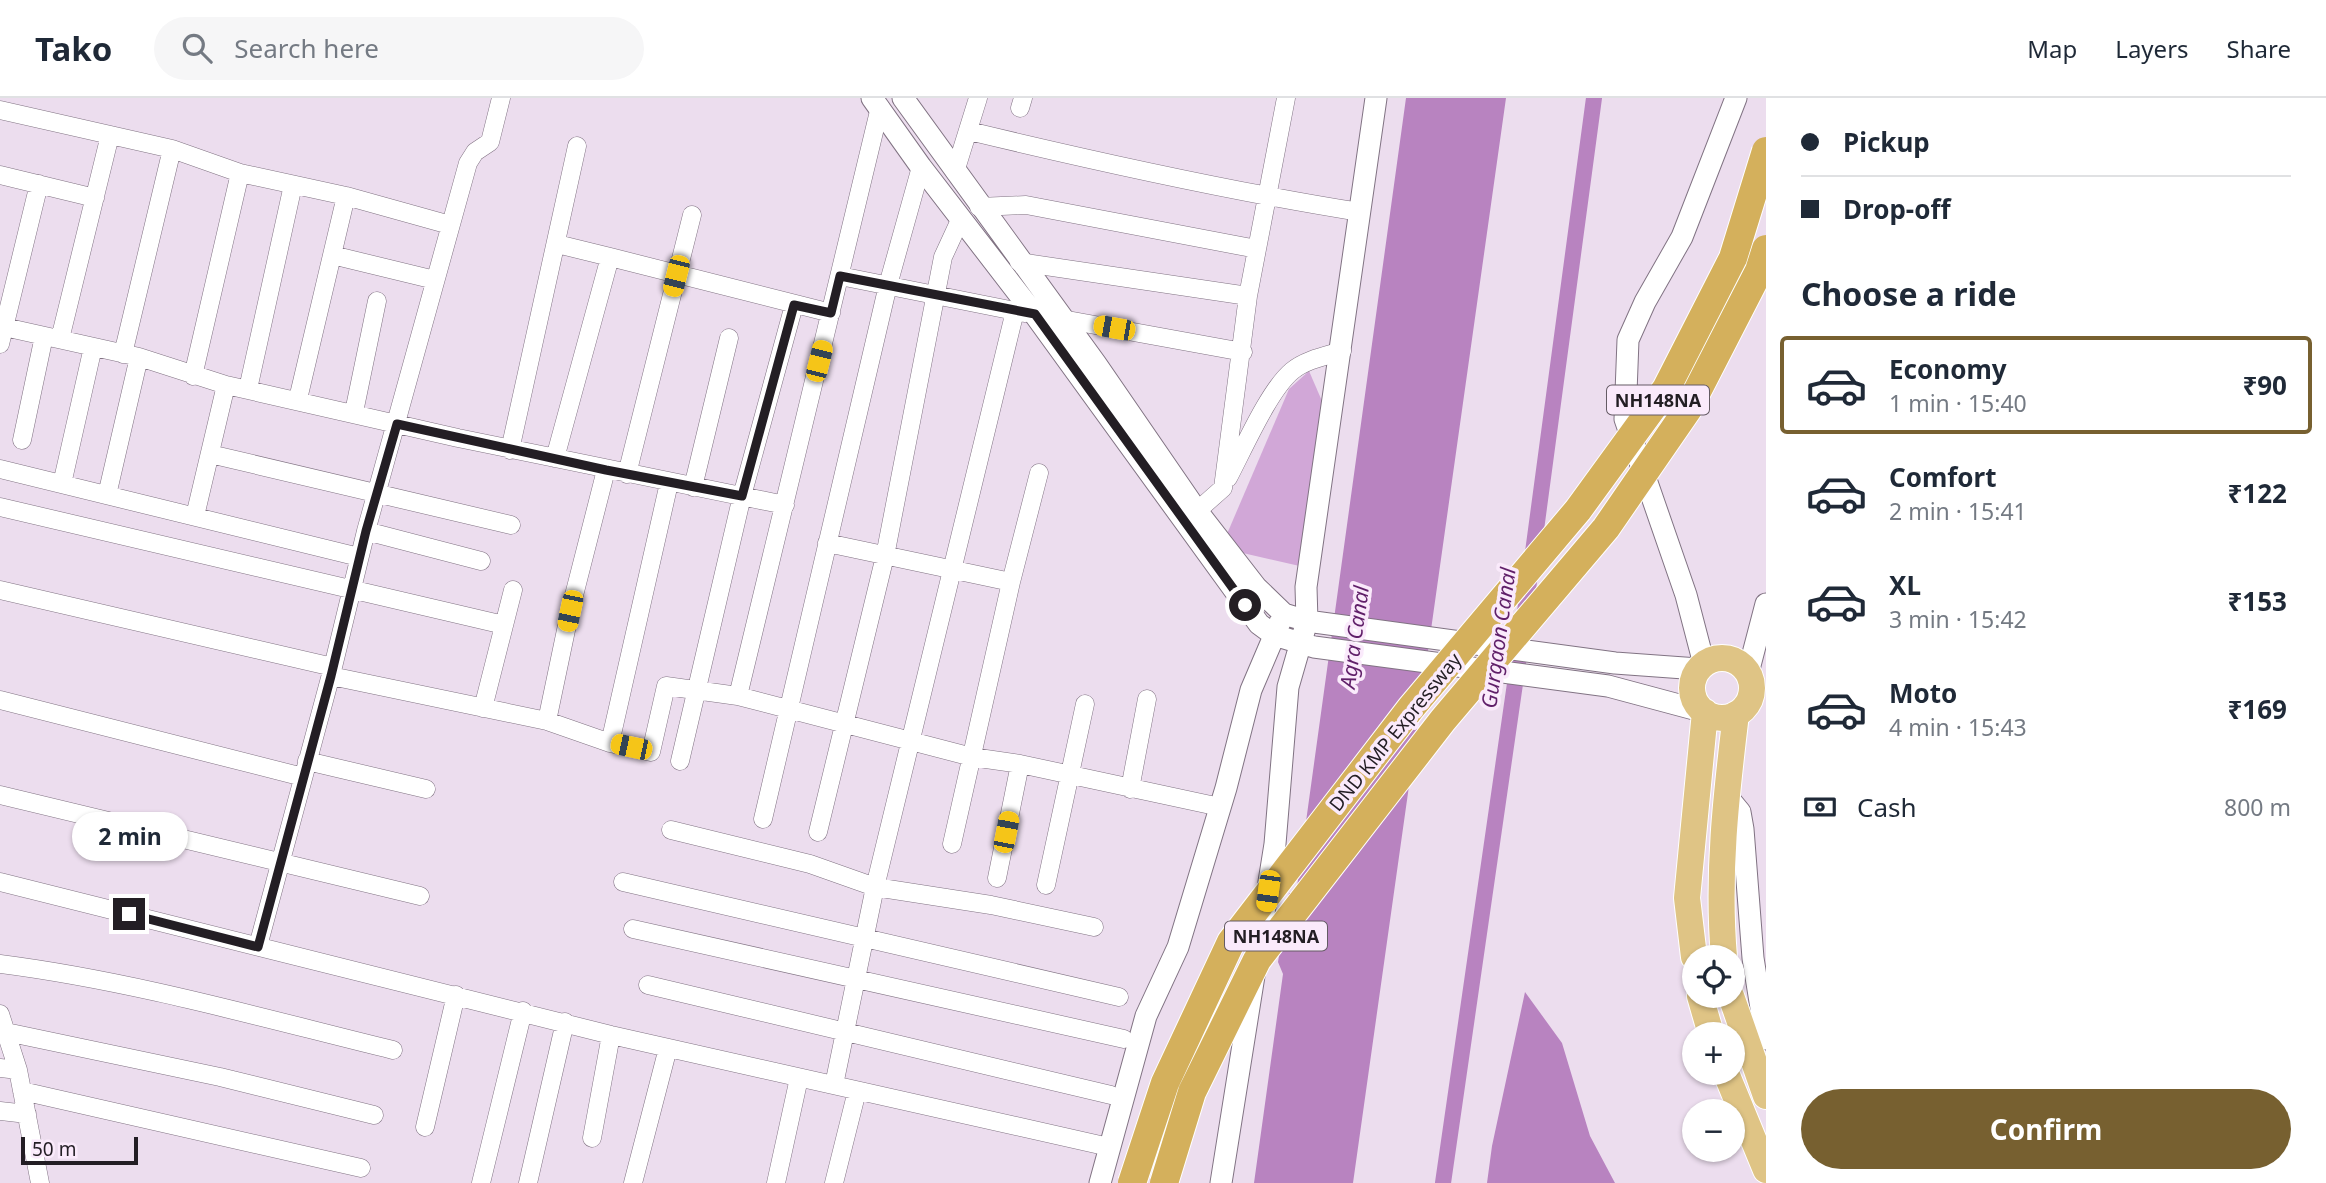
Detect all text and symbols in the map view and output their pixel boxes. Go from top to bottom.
search box [154,17,644,80]
text: Tako [35,26,112,71]
icon: search [178,29,216,67]
text: Search here [234,30,379,66]
text: Map [2027,32,2077,65]
text: Layers [2115,32,2189,65]
text: Share [2227,32,2291,65]
text: Pickup [1843,124,1930,160]
text: Drop-off [1843,191,1950,227]
car [661,253,692,299]
text: Choose a ride [1801,272,2017,315]
car [1092,314,1137,342]
car [804,338,835,384]
text: Economy [1889,351,2007,387]
icon: car [1805,354,1868,417]
text: ₹90 [2242,367,2287,403]
road number: NH148NA [1607,386,1709,414]
text: 1 min · 15:40 [1889,387,2027,419]
text: Comfort [1889,459,1997,495]
icon: car [1805,462,1868,525]
text: ₹122 [2228,475,2287,511]
text: 2 min · 15:41 [1889,495,2027,527]
water label: Gurgaon Canal [1474,565,1522,710]
text: XL [1889,567,1921,603]
icon: car [1805,570,1868,633]
water label: Agra Canal [1333,583,1375,692]
text: ₹153 [2228,583,2287,619]
car [556,588,585,634]
route start [1229,589,1261,621]
text: 3 min · 15:42 [1889,603,2027,635]
street label: DND KMP Expressway [1323,647,1467,817]
text: Moto [1889,675,1957,711]
icon: car [1805,678,1868,741]
text: ₹169 [2228,691,2287,727]
text: 4 min · 15:43 [1889,711,2027,743]
car [609,732,654,762]
icon: cash [1801,788,1839,826]
text: Cash [1857,789,1917,825]
text: 800 m [2224,791,2291,823]
car [992,809,1021,855]
callout: 2 min [71,812,187,862]
text: 2 min [98,820,162,852]
car [1255,869,1282,913]
route end [113,898,145,930]
road number: NH148NA [1225,922,1327,950]
map controls [1682,945,1745,1162]
button: locate [1682,945,1745,1008]
button: + [1682,1022,1745,1085]
button: Confirm [1801,1089,2291,1169]
button: − [1682,1099,1745,1162]
scale bar [21,1134,138,1166]
text: 50 m [32,1136,76,1162]

